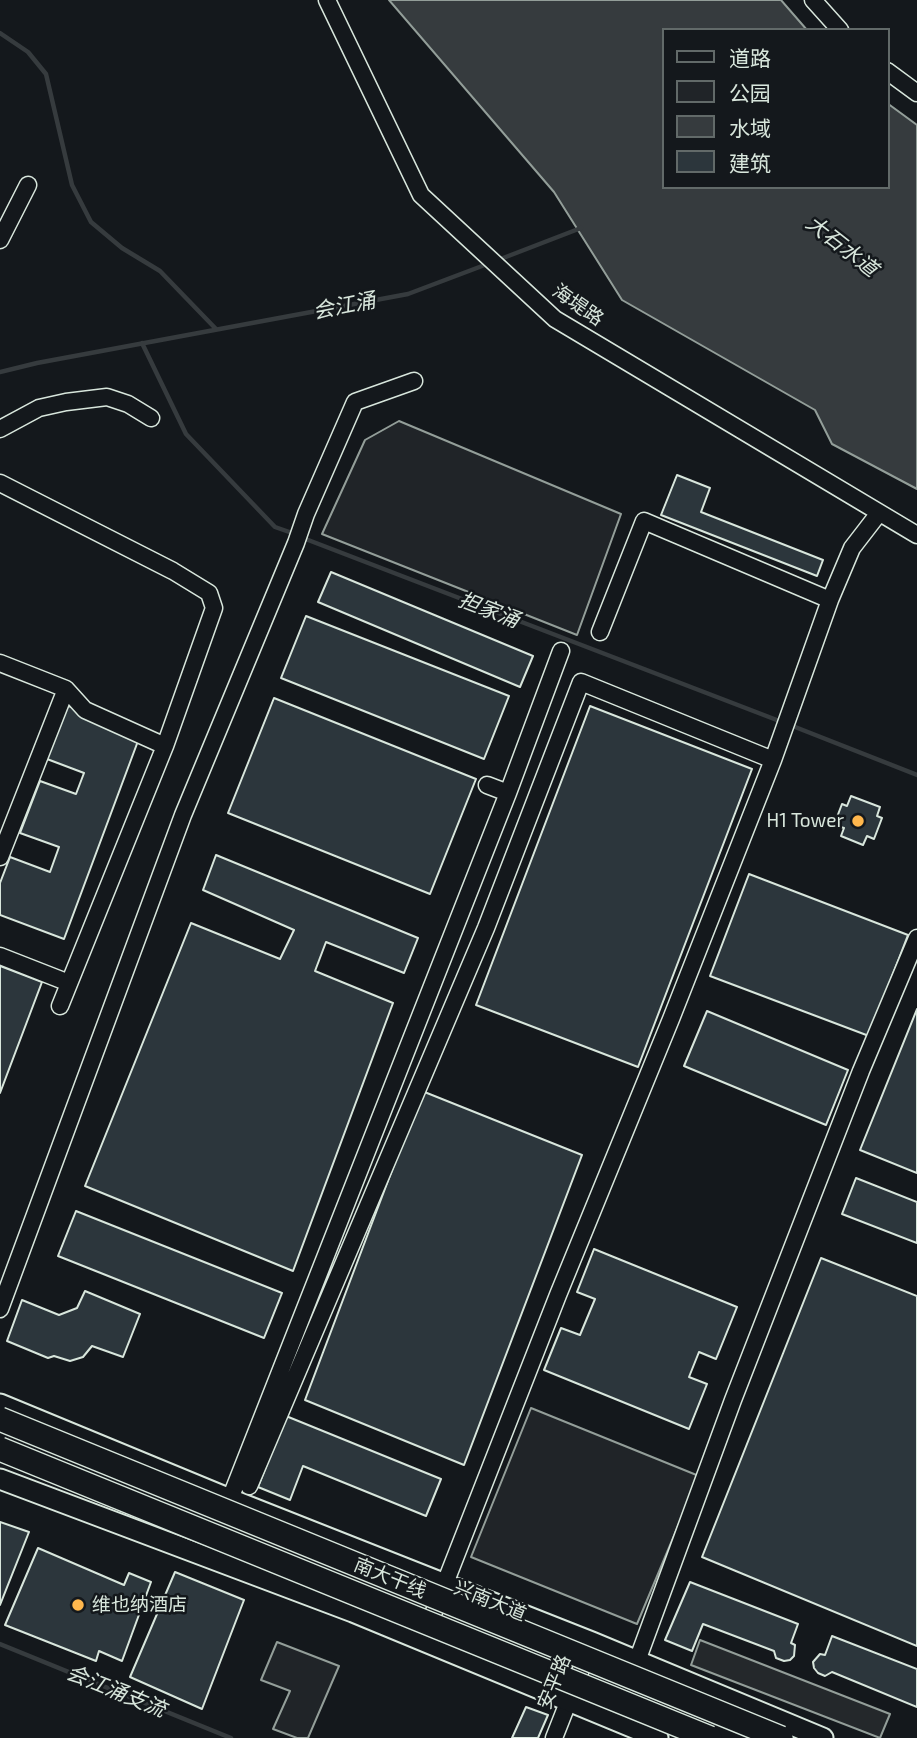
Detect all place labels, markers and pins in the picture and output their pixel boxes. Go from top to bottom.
place label: H1 Tower [766,810,844,832]
marker: H1 Tower [850,813,866,829]
place label: 维也纳酒店 [92,1594,187,1616]
marker: 维也纳酒店 [70,1597,86,1613]

